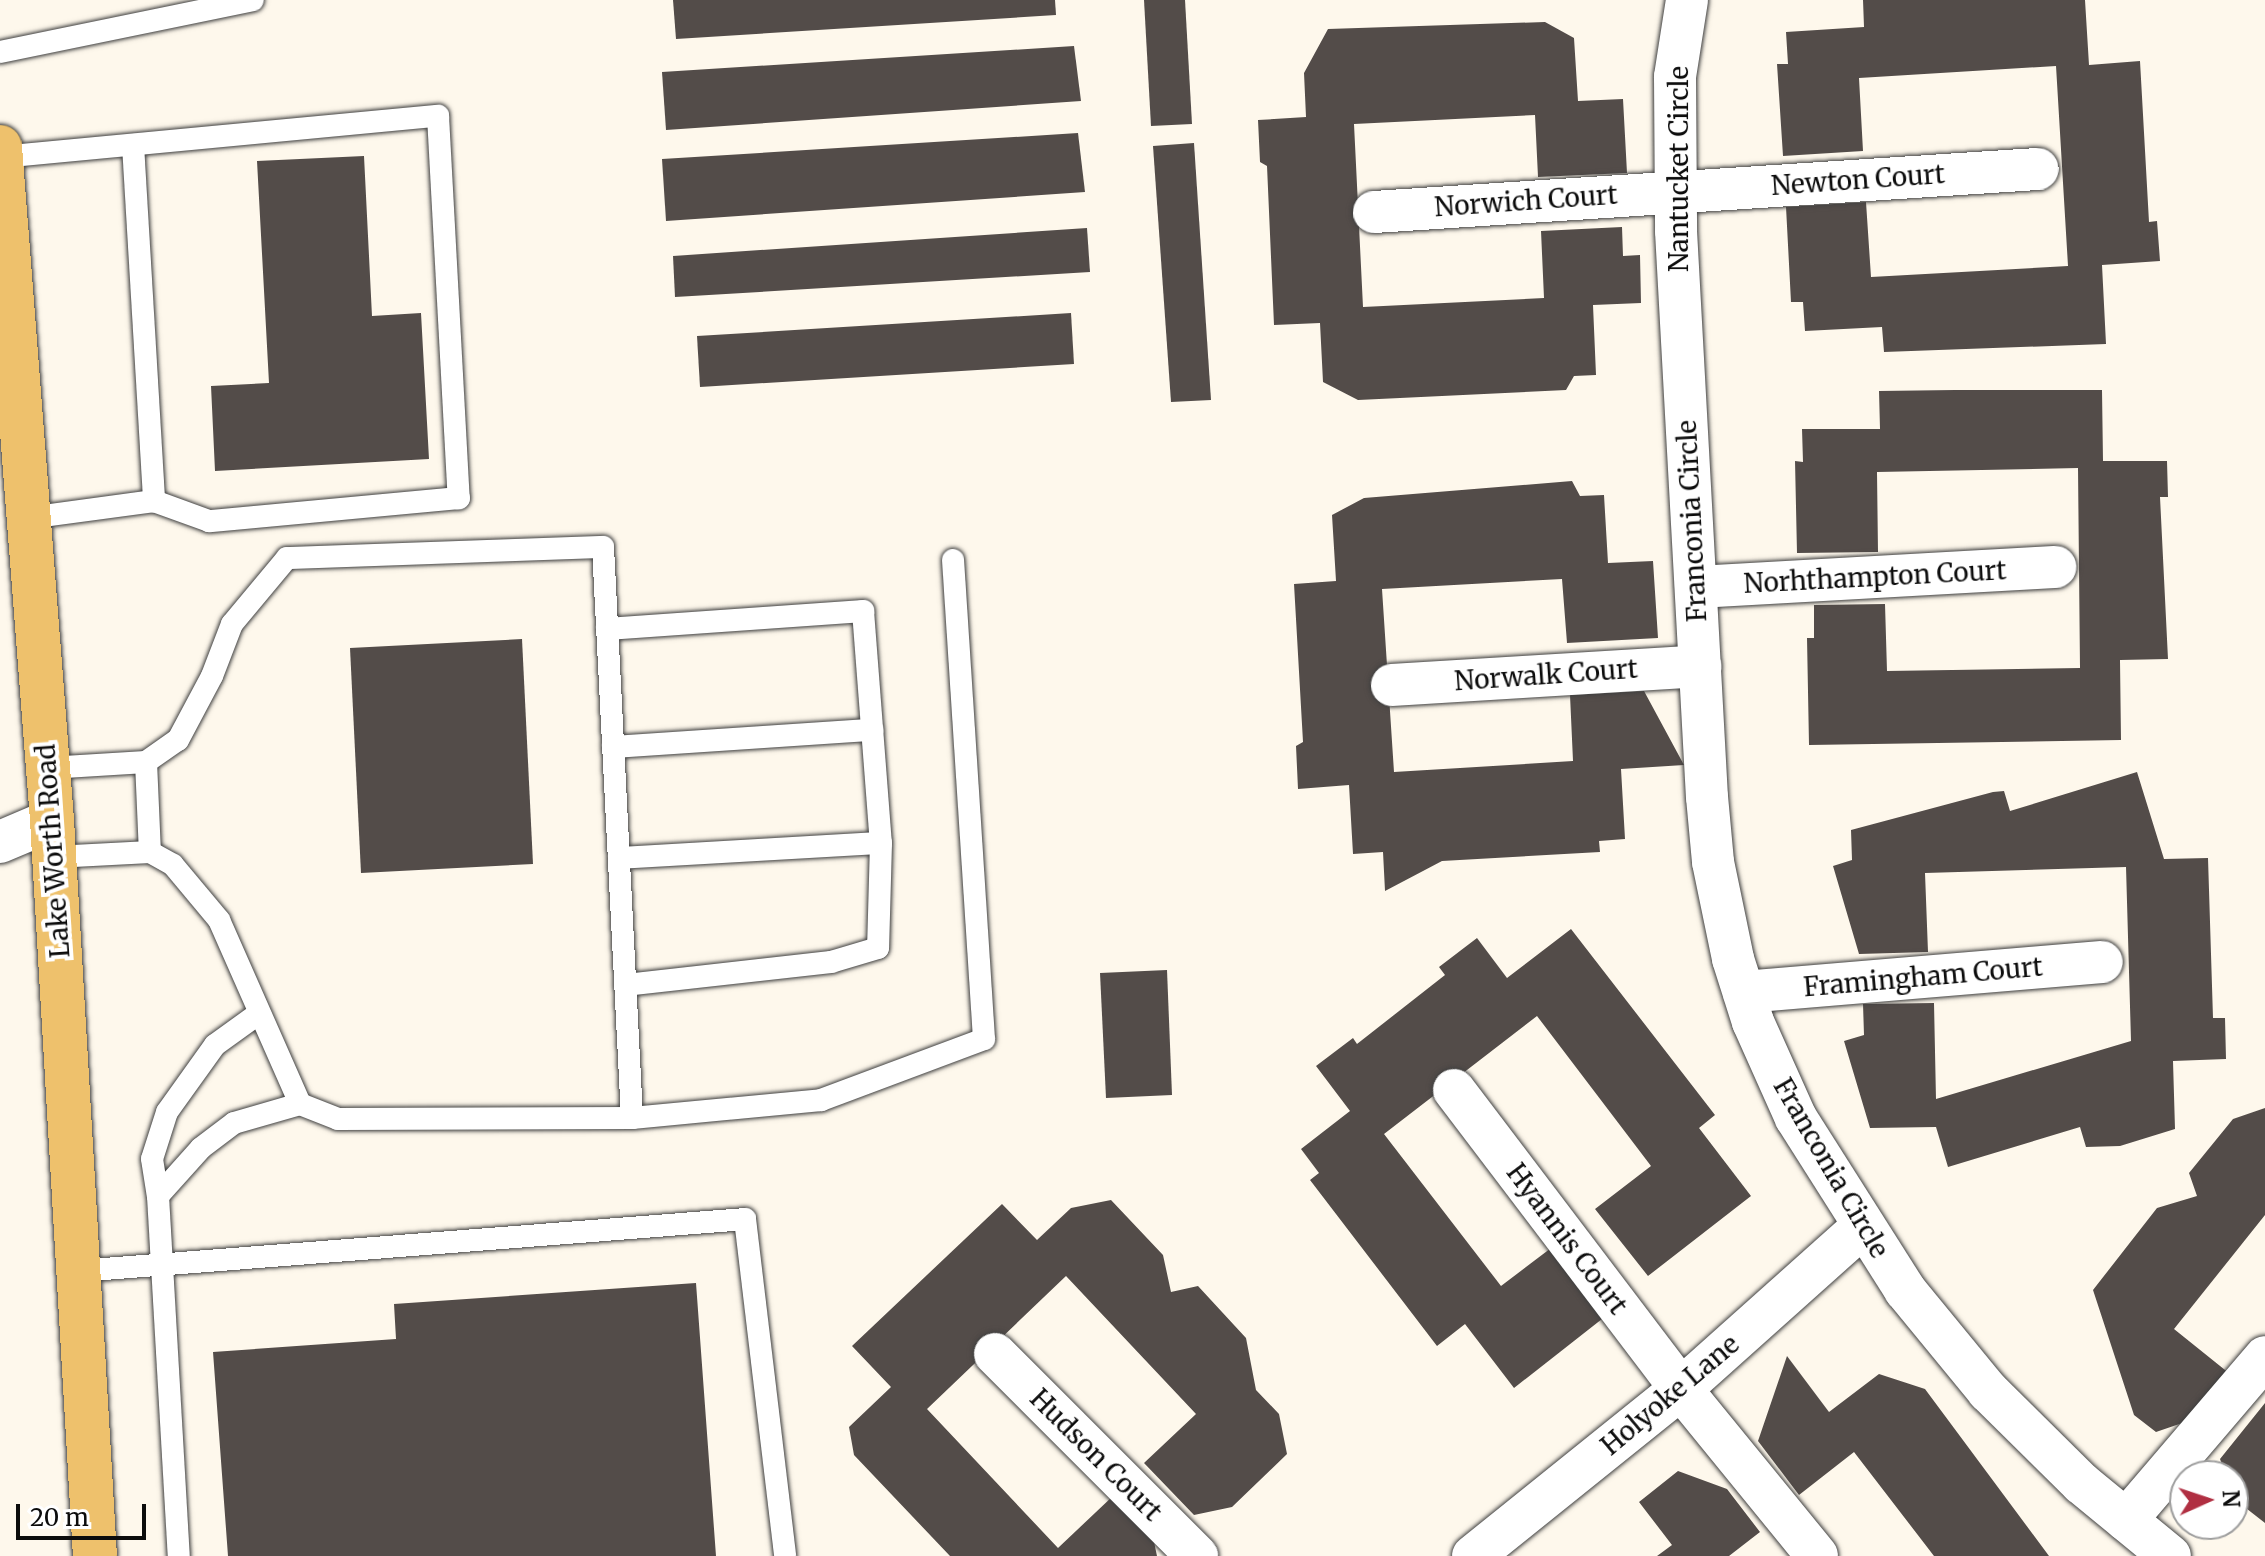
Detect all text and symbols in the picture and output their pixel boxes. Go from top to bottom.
street label: Nantucket Circle [1663,66,1695,272]
street label: Newton Court [1770,158,1946,202]
street label: Norwich Court [1433,179,1619,223]
street label: Franconia Circle [1671,419,1713,623]
street label: Norhthampton Court [1743,555,2007,599]
street label: Norwalk Court [1453,653,1639,697]
street label: Lake Worth Road [30,743,76,959]
street label: Framingham Court [1802,951,2044,1003]
street label: Franconia Circle [1767,1073,1895,1263]
street label: Hyannis Court [1500,1157,1634,1321]
street label: Holyoke Lane [1595,1328,1745,1462]
street label: Hudson Court [1024,1383,1168,1527]
north arrow [2169,1460,2249,1540]
scale bar [20,1488,150,1538]
text: N [2217,1489,2245,1508]
text: 20 m [30,1502,89,1533]

